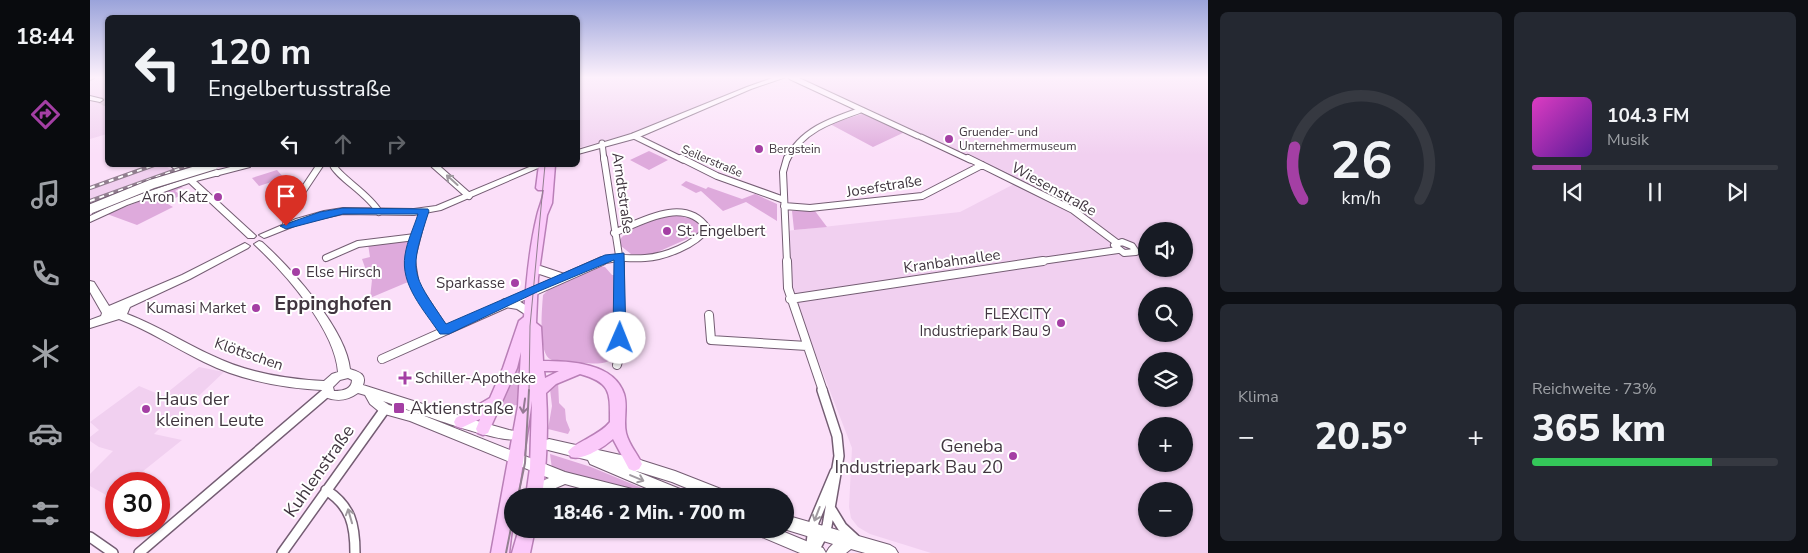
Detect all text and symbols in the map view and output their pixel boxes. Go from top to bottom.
text: 18:44 [16,22,74,52]
text: 120 m [208,29,311,76]
icon: left [125,35,190,100]
text: Engelbertusstraße [208,74,391,104]
icon: directions [28,97,63,132]
text: 104.3 FM [1607,103,1690,129]
place label: Gruender- und Unternehmermuseum [959,124,1077,154]
text: 26 [1330,125,1392,196]
text: Musik [1607,129,1649,151]
icon: left [276,130,304,158]
icon: ahead [329,130,357,158]
icon: right [382,130,410,158]
marker: Gruender- und Unternehmermuseum [943,133,955,145]
street label: Seilerstraße [679,141,745,181]
place label: Bergstein [769,141,821,157]
marker: Bergstein [753,143,765,155]
street label: Arndtstraße [607,151,639,235]
street label: Wiesenstraße [1008,157,1100,221]
street label: Josefstraße [844,170,923,202]
pin [265,175,307,226]
one-way arrow [445,175,458,186]
icon: music [28,177,63,212]
icon: previous [1559,178,1587,206]
icon: pause [1641,178,1669,206]
icon: next [1723,178,1751,206]
icon: arrive [272,182,300,210]
text: km/h [1341,186,1381,210]
place label: Aron Katz [142,187,208,207]
marker: Aron Katz [212,191,224,203]
place label: St. Engelbert [677,221,766,241]
map controls [1138,222,1193,537]
button: sound [1138,222,1193,277]
marker: St. Engelbert [661,225,673,237]
street label: Kranbahnallee [902,244,1002,278]
icon: phone [28,256,63,291]
place label: Else Hirsch [306,262,381,282]
marker: Else Hirsch [290,266,302,278]
place label: Sparkasse [436,273,505,293]
marker: Sparkasse [509,277,521,289]
button: search [1138,287,1193,342]
district label: Eppinghofen [274,290,392,317]
place label: Kumasi Market [146,298,247,318]
marker: Kumasi Market [250,302,262,314]
place label: FLEXCITY Industriepark Bau 9 [919,304,1052,341]
position arrow [593,311,645,363]
marker: FLEXCITY Industriepark Bau 9 [1055,317,1067,329]
street label: Klöttschen [212,333,286,375]
icon: climate [28,336,63,371]
button: layers [1138,352,1193,407]
place label: Schiller-Apotheke [415,368,536,388]
marker: Schiller-Apotheke [399,372,411,384]
text: Reichweite · 73% [1532,378,1657,400]
text: Klima [1238,386,1279,408]
place label: Haus der kleinen Leute [156,387,264,432]
place label: Aktienstraße [410,396,514,420]
one-way arrow [519,397,529,413]
marker: Aktienstraße [392,401,406,415]
marker: Haus der kleinen Leute [140,403,152,415]
text: 365 km [1532,403,1666,454]
text: 20.5° [1315,411,1407,462]
icon: car [28,416,63,451]
button: + [1138,417,1193,472]
text: − [1238,418,1255,456]
text: + [1467,418,1484,456]
street label: Kuhlenstraße [278,420,360,522]
place label: Geneba Industriepark Bau 20 [834,434,1003,479]
marker: Geneba Industriepark Bau 20 [1007,450,1019,462]
speed limit sign: 30 [105,472,170,537]
one-way arrow [629,473,644,483]
button: − [1138,482,1193,537]
icon: filters [28,496,63,531]
text: 18:46 · 2 Min. · 700 m [553,500,745,526]
one-way arrow [812,506,821,521]
one-way arrow [345,508,355,524]

